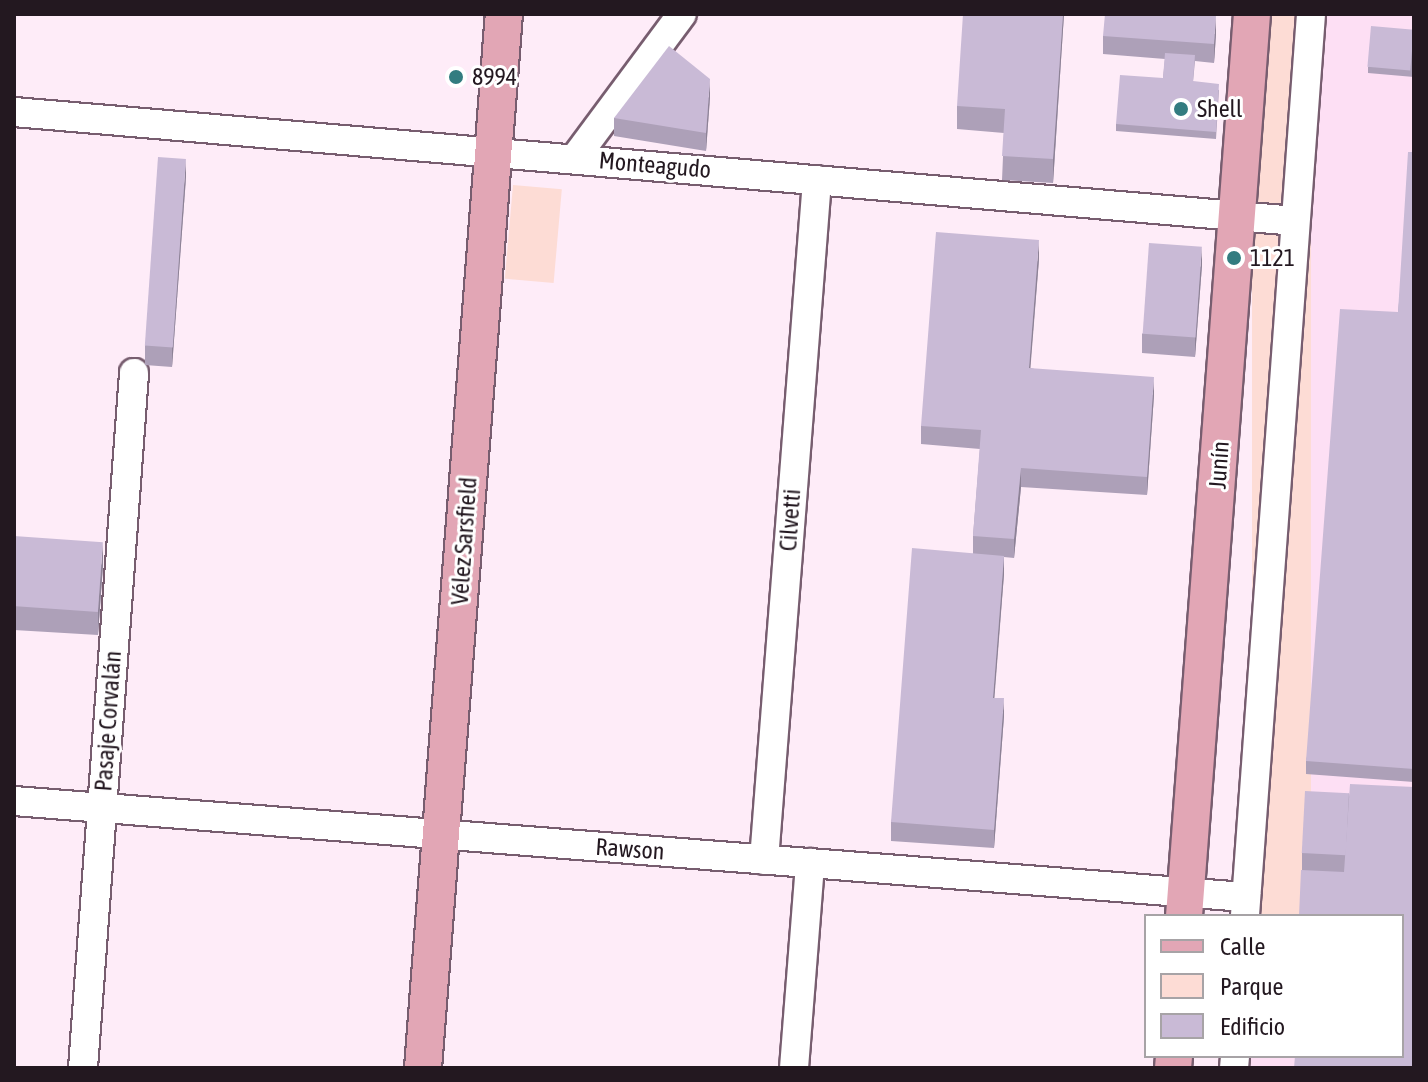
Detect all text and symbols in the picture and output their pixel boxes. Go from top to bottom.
place label: 8994 [472,63,517,91]
marker: 8994 [447,68,465,86]
place label: Shell [1197,95,1242,123]
marker: Shell [1172,100,1190,118]
street label: Monteagudo [598,146,712,184]
place label: 1121 [1250,244,1295,272]
marker: 1121 [1225,249,1243,267]
street label: Junín [1203,440,1235,490]
street label: Vélez Sarsfield [445,476,483,606]
street label: Cilvetti [773,488,807,552]
street label: Pasaje Corvalán [89,650,127,792]
street label: Rawson [595,832,665,866]
legend [1144,914,1404,1058]
text: Calle [1220,933,1265,960]
text: Parque [1220,973,1283,1000]
text: Edificio [1220,1013,1285,1040]

